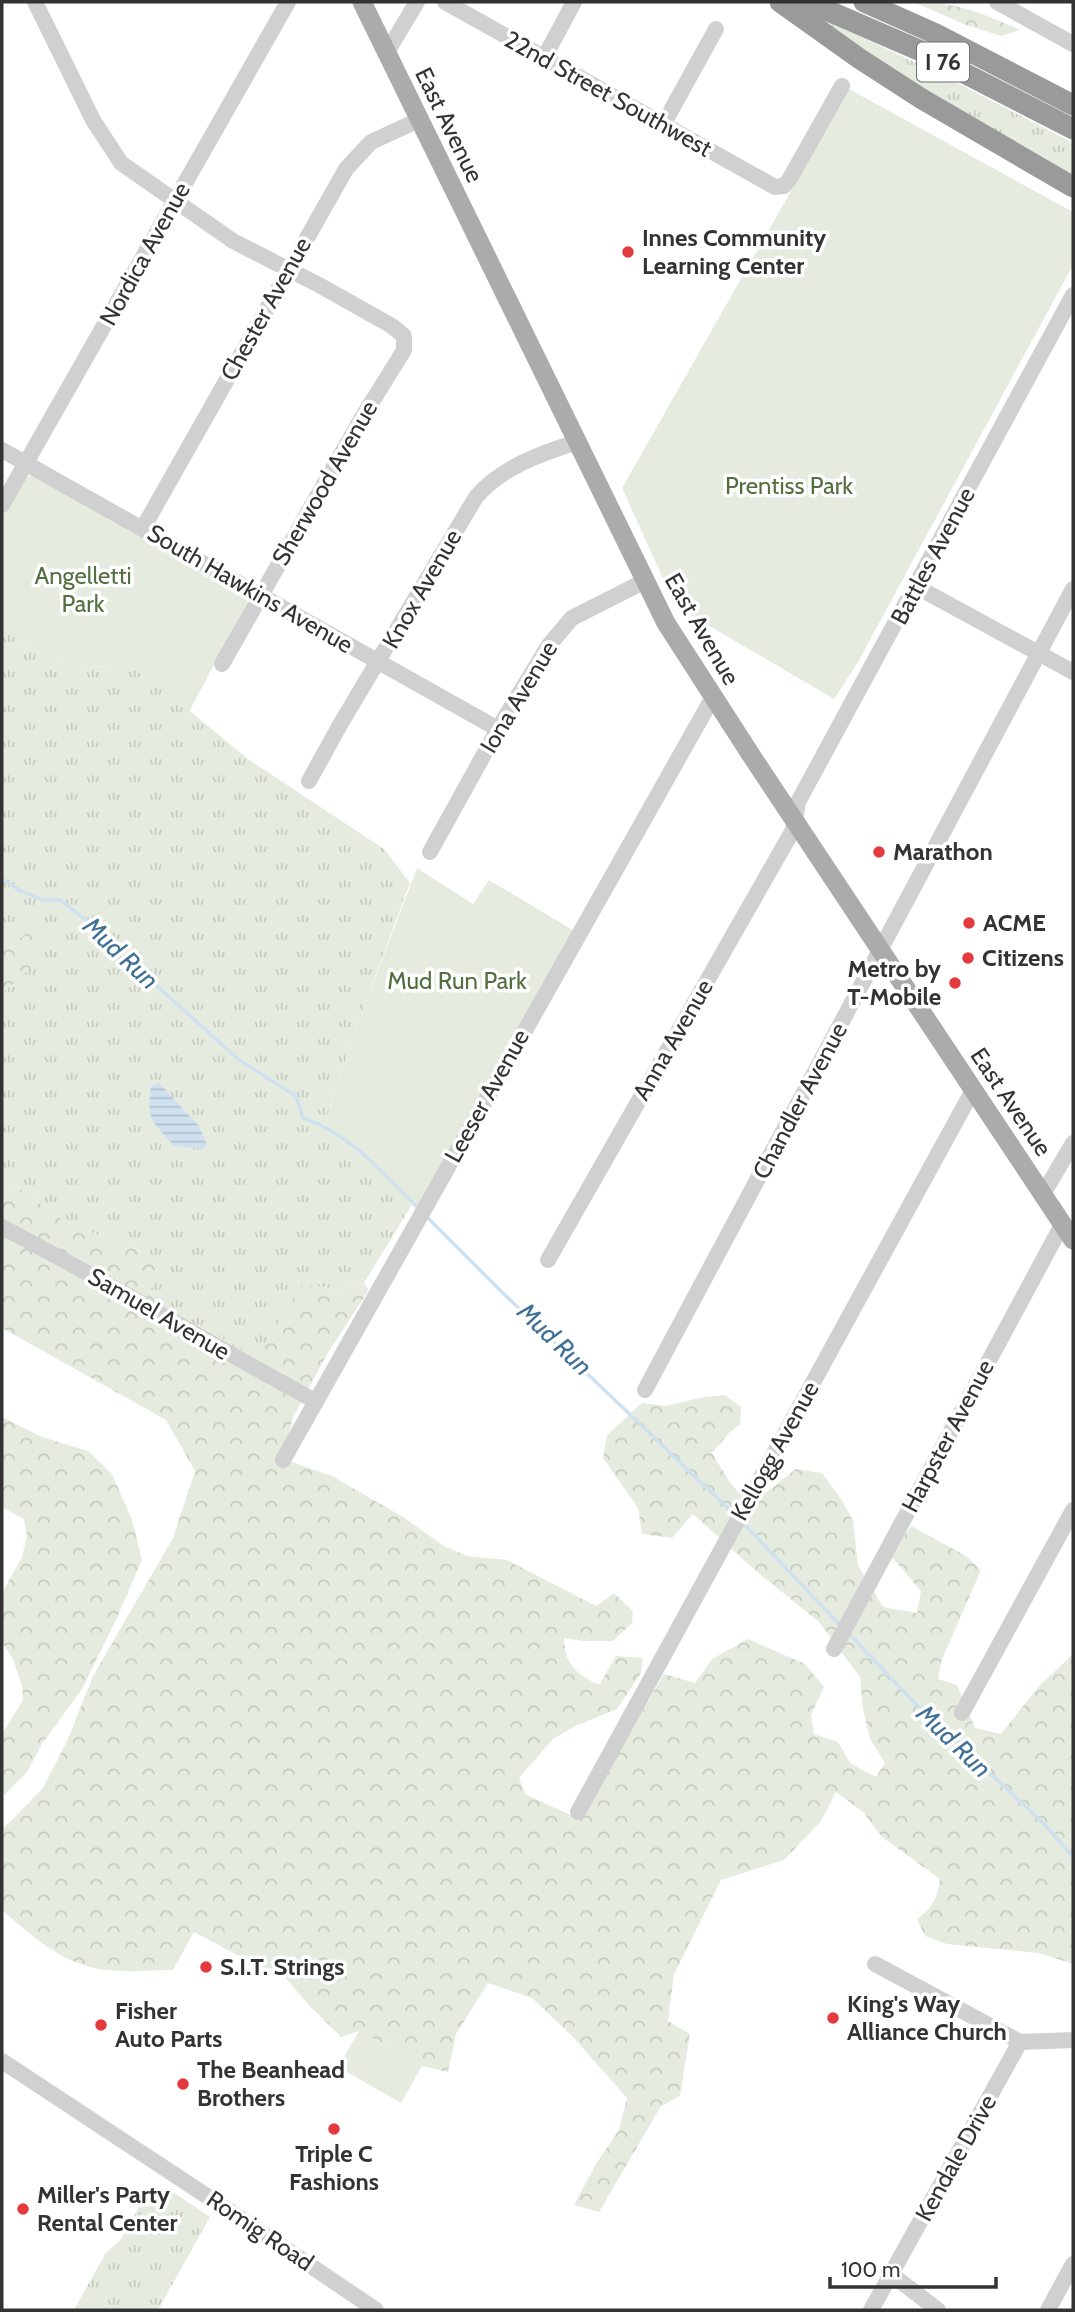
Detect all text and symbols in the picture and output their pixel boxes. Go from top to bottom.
street label: 22nd Street Southwest [499,24,717,163]
road number: I 76 [917,43,969,82]
street label: East Avenue [409,63,490,187]
street label: Nordica Avenue [93,177,196,330]
place label: Innes Community Learning Center [642,223,826,280]
street label: Chester Avenue [214,232,317,385]
marker: Innes Community Learning Center [620,244,636,260]
street label: Sherwood Avenue [266,395,383,570]
park label: Prentiss Park [725,471,853,500]
street label: Battles Avenue [884,482,981,629]
street label: South Hawkins Avenue [142,518,358,659]
street label: Knox Avenue [376,524,467,653]
park label: Angelletti Park [34,561,132,618]
street label: East Avenue [659,568,746,690]
street label: Iona Avenue [474,636,563,758]
place label: Marathon [893,837,993,866]
marker: Marathon [871,844,887,860]
place label: ACME [983,908,1046,937]
water label: Mud Run [76,909,165,996]
marker: ACME [961,915,977,931]
place label: Citizens [982,943,1064,972]
marker: Citizens [960,950,976,966]
place label: Metro by T-Mobile [847,954,941,1011]
park label: Mud Run Park [387,966,527,995]
street label: Anna Avenue [626,974,719,1105]
marker: Metro by T-Mobile [947,975,963,991]
street label: Chandler Avenue [746,1018,853,1184]
street label: Leeser Avenue [438,1024,535,1167]
street label: East Avenue [965,1042,1058,1161]
street label: Samuel Avenue [83,1261,235,1366]
water label: Mud Run [510,1295,599,1382]
street label: Harpster Avenue [895,1355,1000,1517]
street label: Kellogg Avenue [724,1376,825,1526]
water label: Mud Run [909,1697,998,1784]
place label: S.I.T. Strings [220,1952,345,1981]
marker: S.I.T. Strings [198,1959,214,1975]
place label: King's Way Alliance Church [847,1989,1007,2046]
place label: Fisher Auto Parts [115,1996,222,2053]
marker: King's Way Alliance Church [825,2010,841,2026]
marker: Fisher Auto Parts [93,2017,109,2033]
place label: The Beanhead Brothers [197,2055,345,2112]
marker: The Beanhead Brothers [175,2076,191,2092]
street label: Kendale Drive [909,2089,1002,2226]
marker: Triple C Fashions [326,2121,342,2137]
place label: Triple C Fashions [289,2139,379,2196]
place label: Miller's Party Rental Center [37,2180,177,2237]
street label: Romig Road [201,2184,319,2277]
marker: Miller's Party Rental Center [15,2201,31,2217]
scale bar [830,2246,996,2290]
text: 100 m [841,2257,900,2282]

